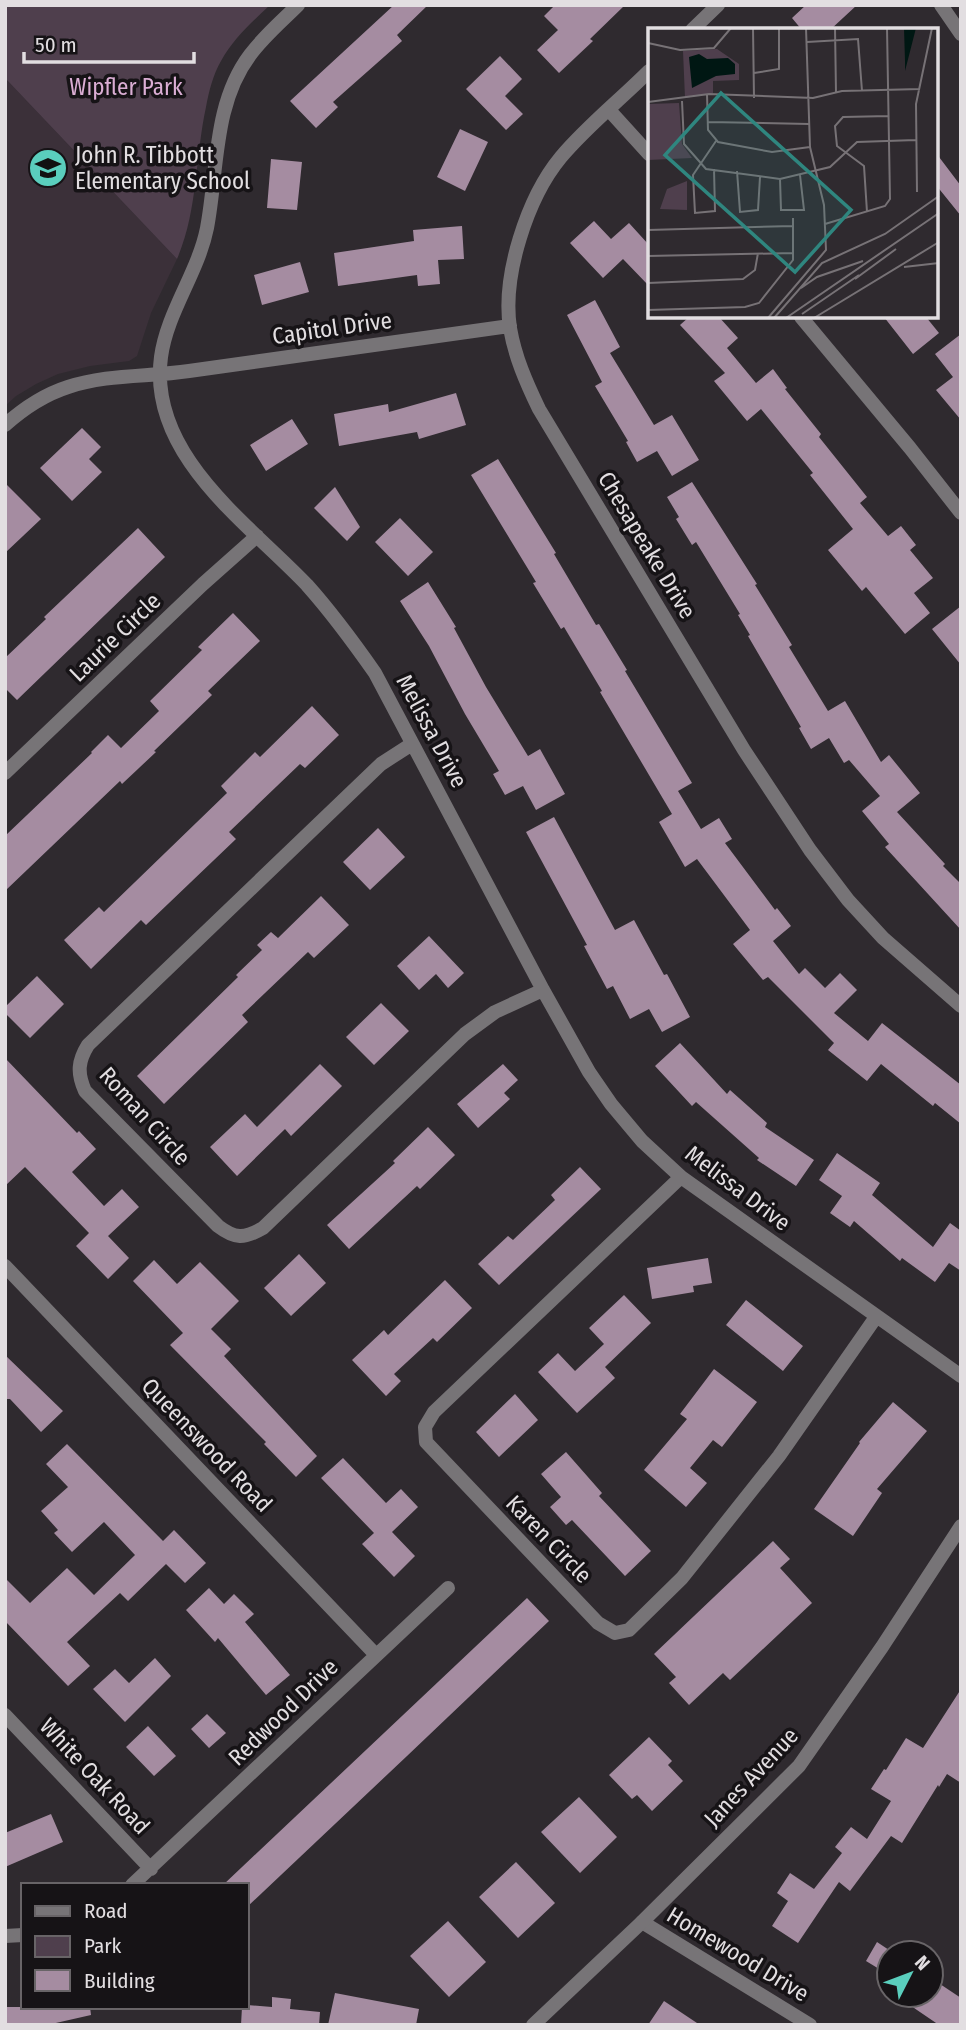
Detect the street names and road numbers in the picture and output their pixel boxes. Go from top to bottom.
street label: Capitol Drive [271,306,393,350]
street label: Chesapeake Drive [592,466,702,624]
street label: Laurie Circle [64,587,166,687]
street label: Melissa Drive [390,670,474,792]
street label: Roman Circle [94,1061,196,1171]
street label: Melissa Drive [680,1139,796,1237]
street label: Queenswood Road [136,1372,278,1518]
street label: Karen Circle [500,1489,598,1589]
street label: Redwood Drive [222,1653,344,1771]
street label: White Oak Road [34,1712,156,1840]
street label: Janes Avenue [698,1722,804,1832]
street label: Homewood Drive [662,1901,814,2007]

